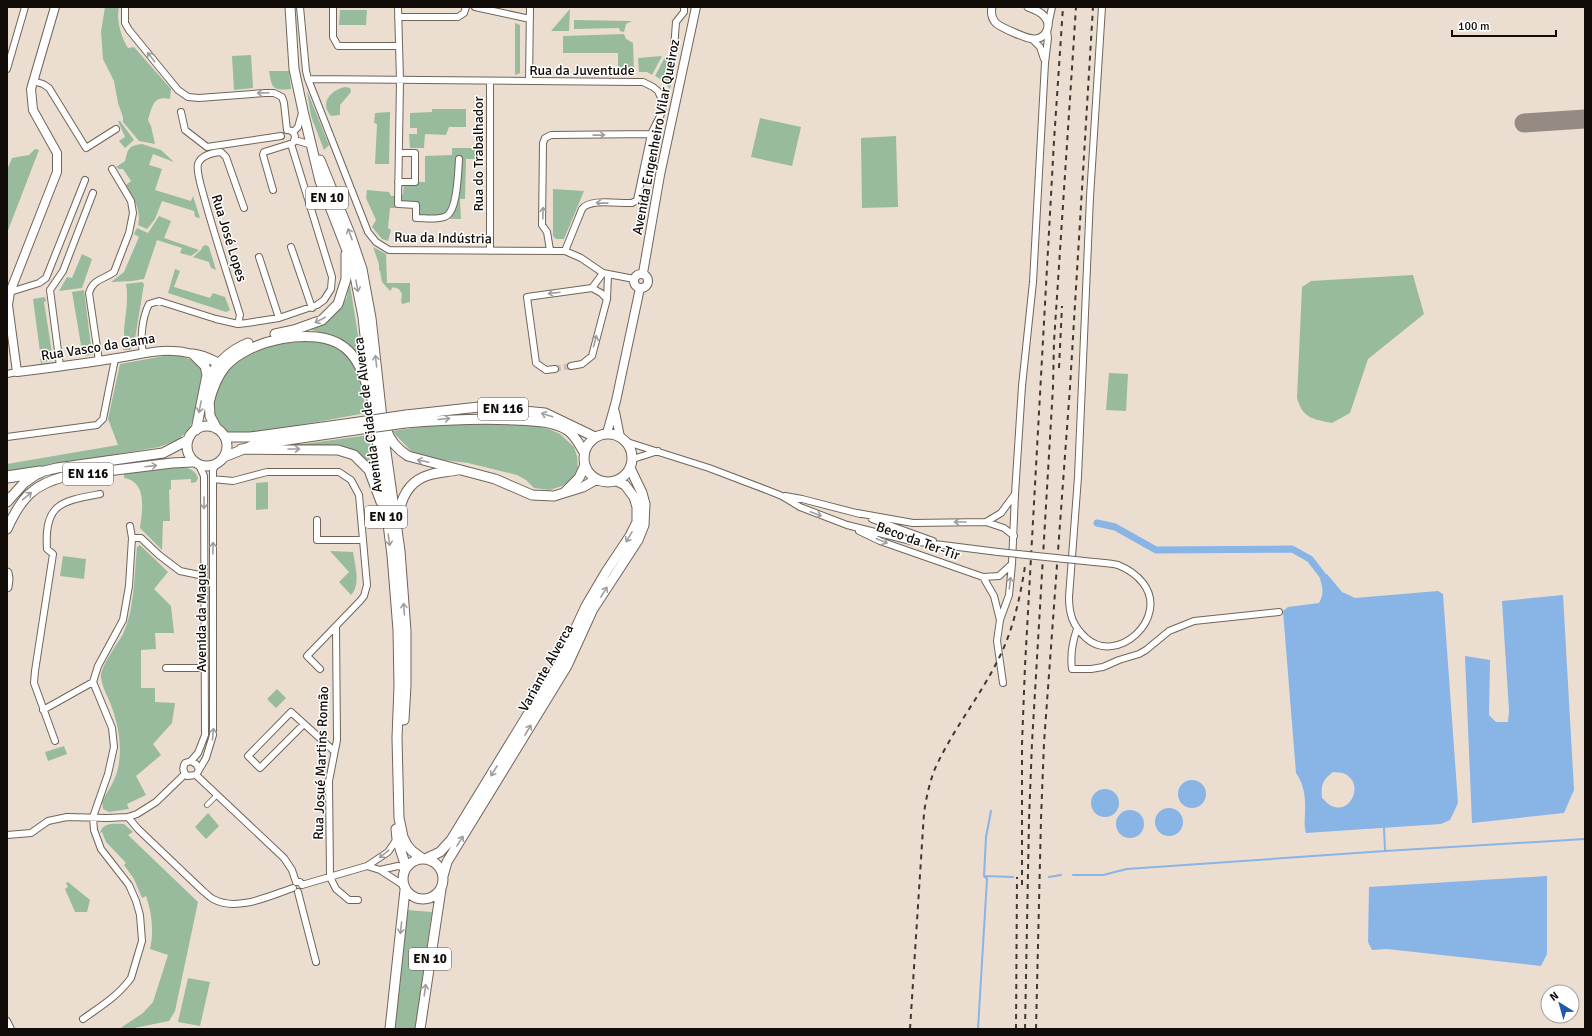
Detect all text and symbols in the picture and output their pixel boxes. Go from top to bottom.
scale bar [1452,12,1556,38]
text: 100 m [1458,19,1490,34]
street label: Avenida Engenheiro Vilar Queiroz [629,38,683,236]
one-way arrow [147,52,156,62]
street label: Rua da Juventude [529,62,635,79]
one-way arrow [257,90,270,97]
street label: Rua do Trabalhador [470,96,487,212]
one-way arrow [592,131,605,139]
road number: EN 10 [306,187,348,209]
street label: Rua José Lopes [208,192,250,284]
one-way arrow [596,199,609,207]
one-way arrow [539,207,546,220]
one-way arrow [346,228,353,241]
street label: Rua da Indústria [394,229,492,247]
one-way arrow [353,279,361,292]
one-way arrow [548,289,561,297]
one-way arrow [314,316,326,324]
street label: Rua Vasco da Gama [40,330,156,364]
one-way arrow [592,335,600,348]
street label: Avenida Cidade de Alverca [350,336,386,494]
one-way arrow [372,355,380,368]
road number: EN 116 [478,398,528,420]
one-way arrow [195,400,203,413]
one-way arrow [540,411,553,418]
one-way arrow [437,416,450,423]
one-way arrow [287,445,300,453]
one-way arrow [417,457,430,465]
one-way arrow [144,462,157,469]
road number: EN 116 [63,463,113,485]
one-way arrow [22,492,32,501]
one-way arrow [200,496,208,509]
road number: EN 10 [365,506,407,528]
one-way arrow [810,510,822,518]
street label: Beco da Ter-Tir [874,518,963,564]
one-way arrow [954,518,967,526]
one-way arrow [624,531,632,543]
one-way arrow [386,533,393,546]
one-way arrow [875,538,887,546]
one-way arrow [209,542,216,555]
street label: Avenida da Mague [193,564,210,672]
one-way arrow [1006,577,1014,590]
one-way arrow [600,586,608,598]
one-way arrow [400,603,407,616]
street label: Variante Alverca [515,621,577,715]
street label: Rua Josué Martins Romão [310,686,332,840]
one-way arrow [525,724,533,736]
one-way arrow [209,728,216,741]
one-way arrow [489,765,497,777]
one-way arrow [456,836,464,847]
one-way arrow [379,850,389,859]
one-way arrow [397,921,405,934]
road number: EN 10 [409,948,451,970]
one-way arrow [421,984,429,997]
north arrow [1540,984,1580,1024]
text: N [1547,989,1561,1004]

